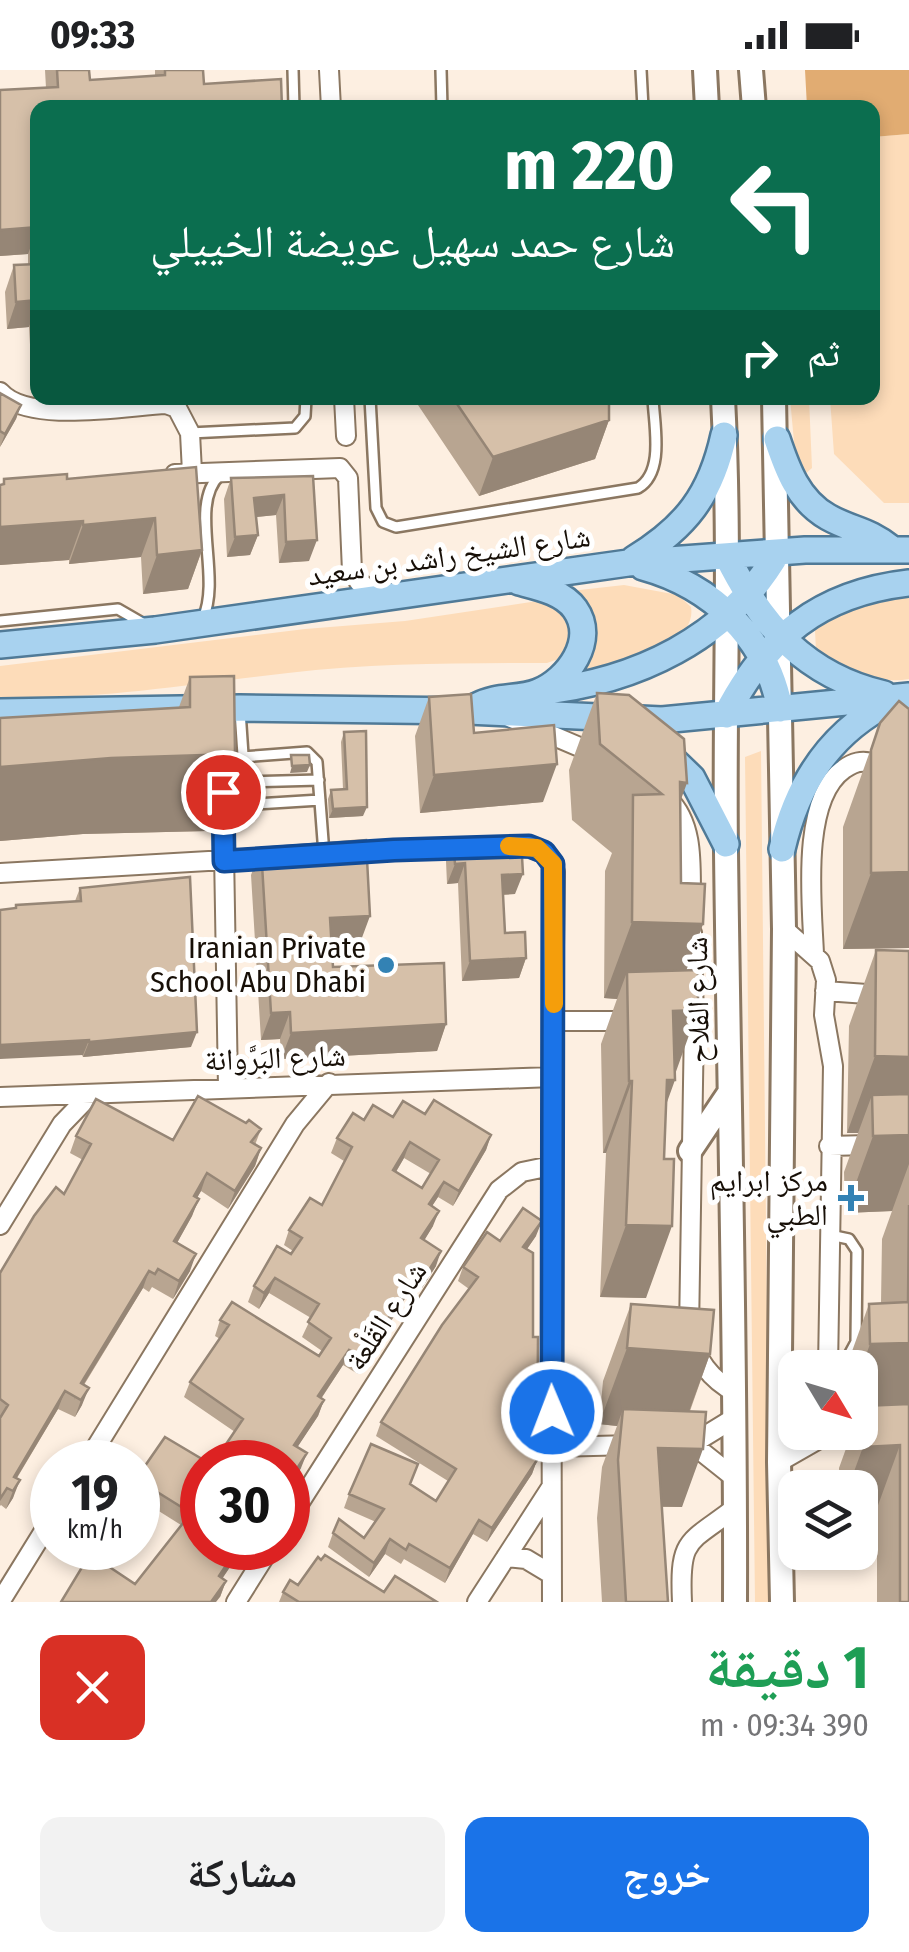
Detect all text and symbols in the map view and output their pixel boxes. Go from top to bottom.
text: 09:33 [50,12,135,58]
text: 220 m [504,124,675,208]
icon: left [710,140,840,270]
text: شارع حمد سهيل عويضة الخييلي [150,215,675,269]
icon: right [732,330,787,385]
text: ثم [807,330,840,376]
street label: شارع الشيخ راشد بن سعيد [305,518,593,595]
pin [181,750,266,835]
icon: arrive [196,765,251,820]
place label: Iranian Private School Abu Dhabi [150,930,366,1000]
street label: شارع الفلاح [679,936,718,1064]
marker: Iranian Private School Abu Dhabi [375,954,397,976]
street label: شارع البَرَّوانة [204,1038,346,1079]
place label: مركز ابرايم الطبي [710,1163,828,1239]
marker: مركز ابرايم الطبي [838,1185,864,1211]
street label: شارع القَلْعة [338,1255,435,1378]
north arrow [778,1350,878,1450]
map controls [778,1350,878,1570]
position arrow [500,1360,604,1464]
speed limit sign: 30 [180,1440,310,1570]
text: 19 [71,1463,118,1523]
button: layers [778,1470,878,1570]
text: km/h [67,1515,123,1545]
text: 1 دقيقة [705,1632,869,1704]
button: close [40,1635,145,1740]
text: 390 m · 09:34 [700,1706,869,1744]
button: مشاركة [40,1817,445,1932]
button: خروج [465,1817,869,1932]

